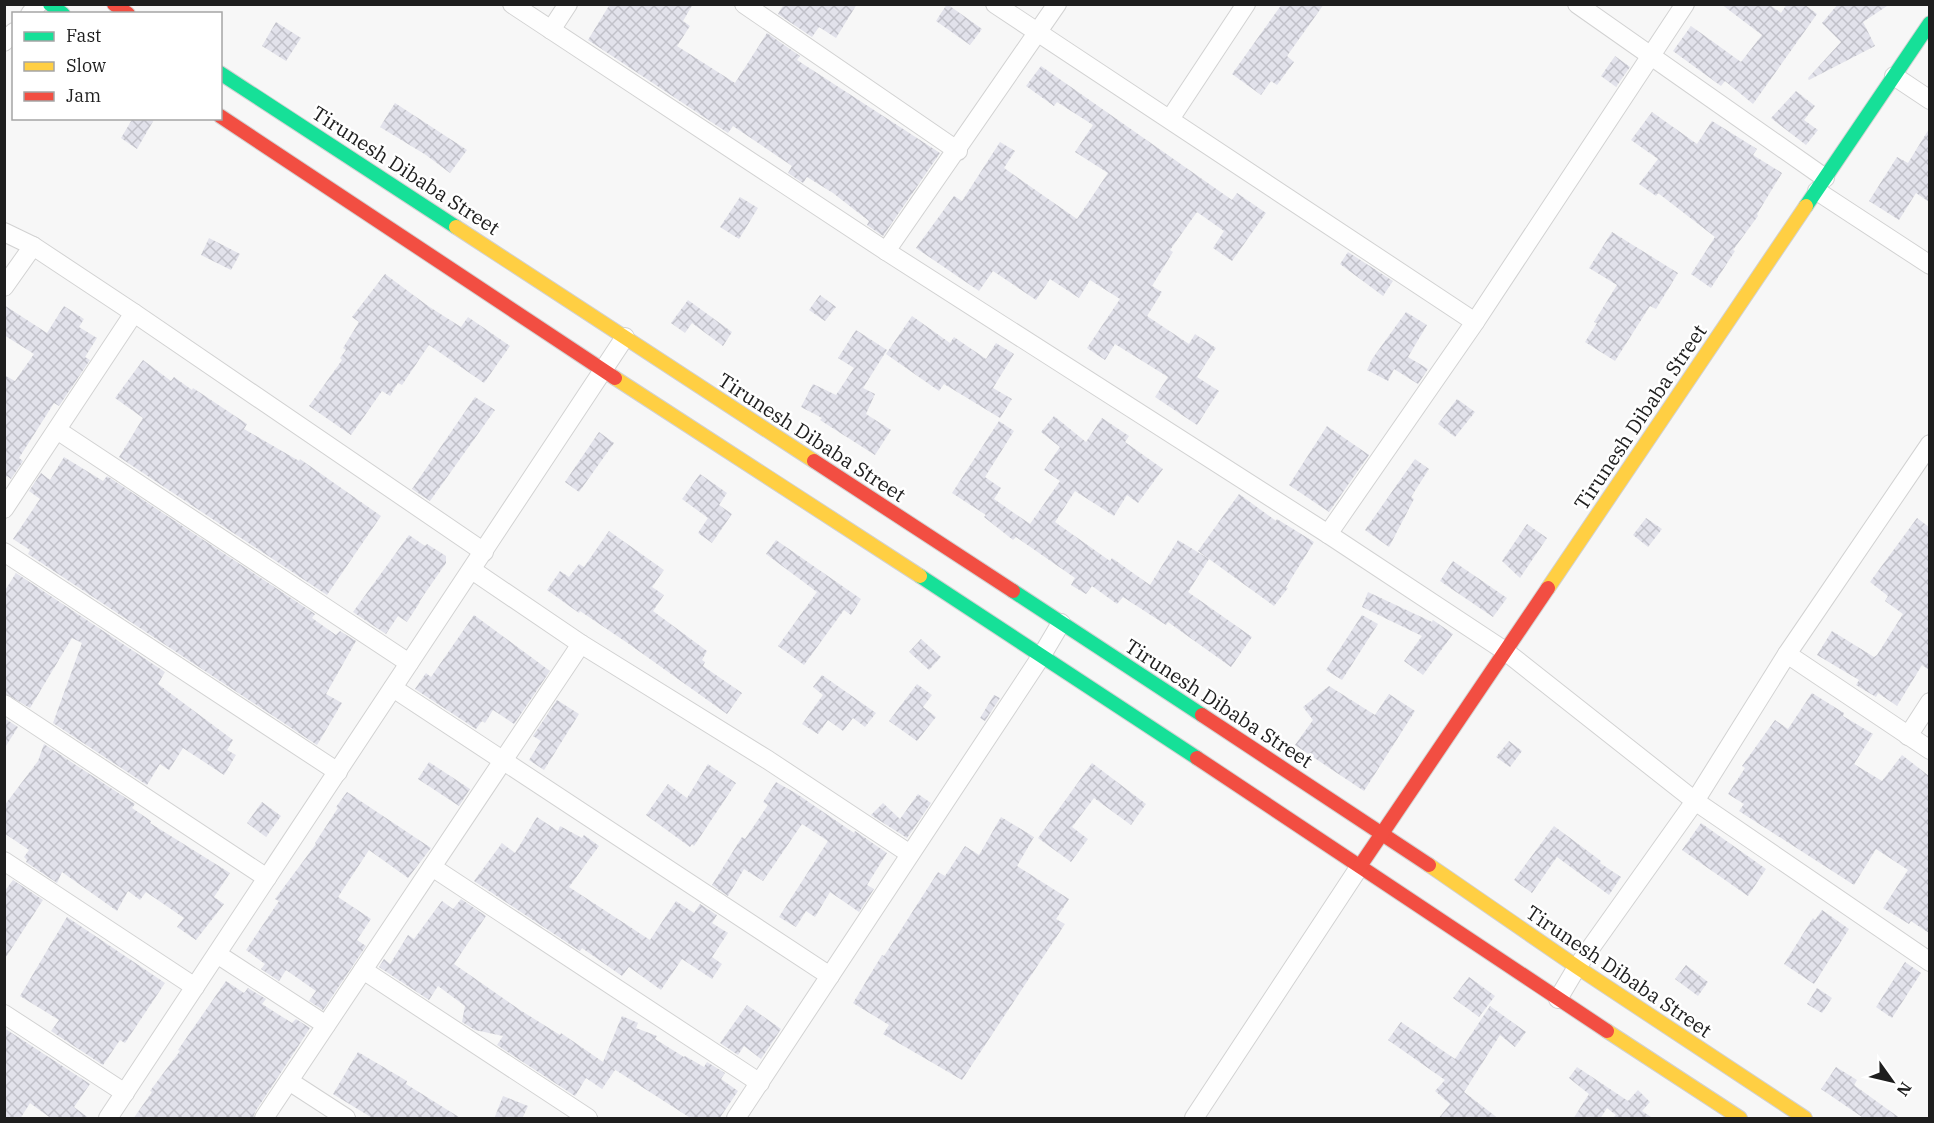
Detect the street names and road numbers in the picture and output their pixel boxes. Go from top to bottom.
street label: Tirunesh Dibaba Street [307,99,505,241]
street label: Tirunesh Dibaba Street [1568,319,1712,515]
street label: Tirunesh Dibaba Street [713,366,911,508]
street label: Tirunesh Dibaba Street [1120,632,1318,774]
street label: Tirunesh Dibaba Street [1521,899,1717,1043]

